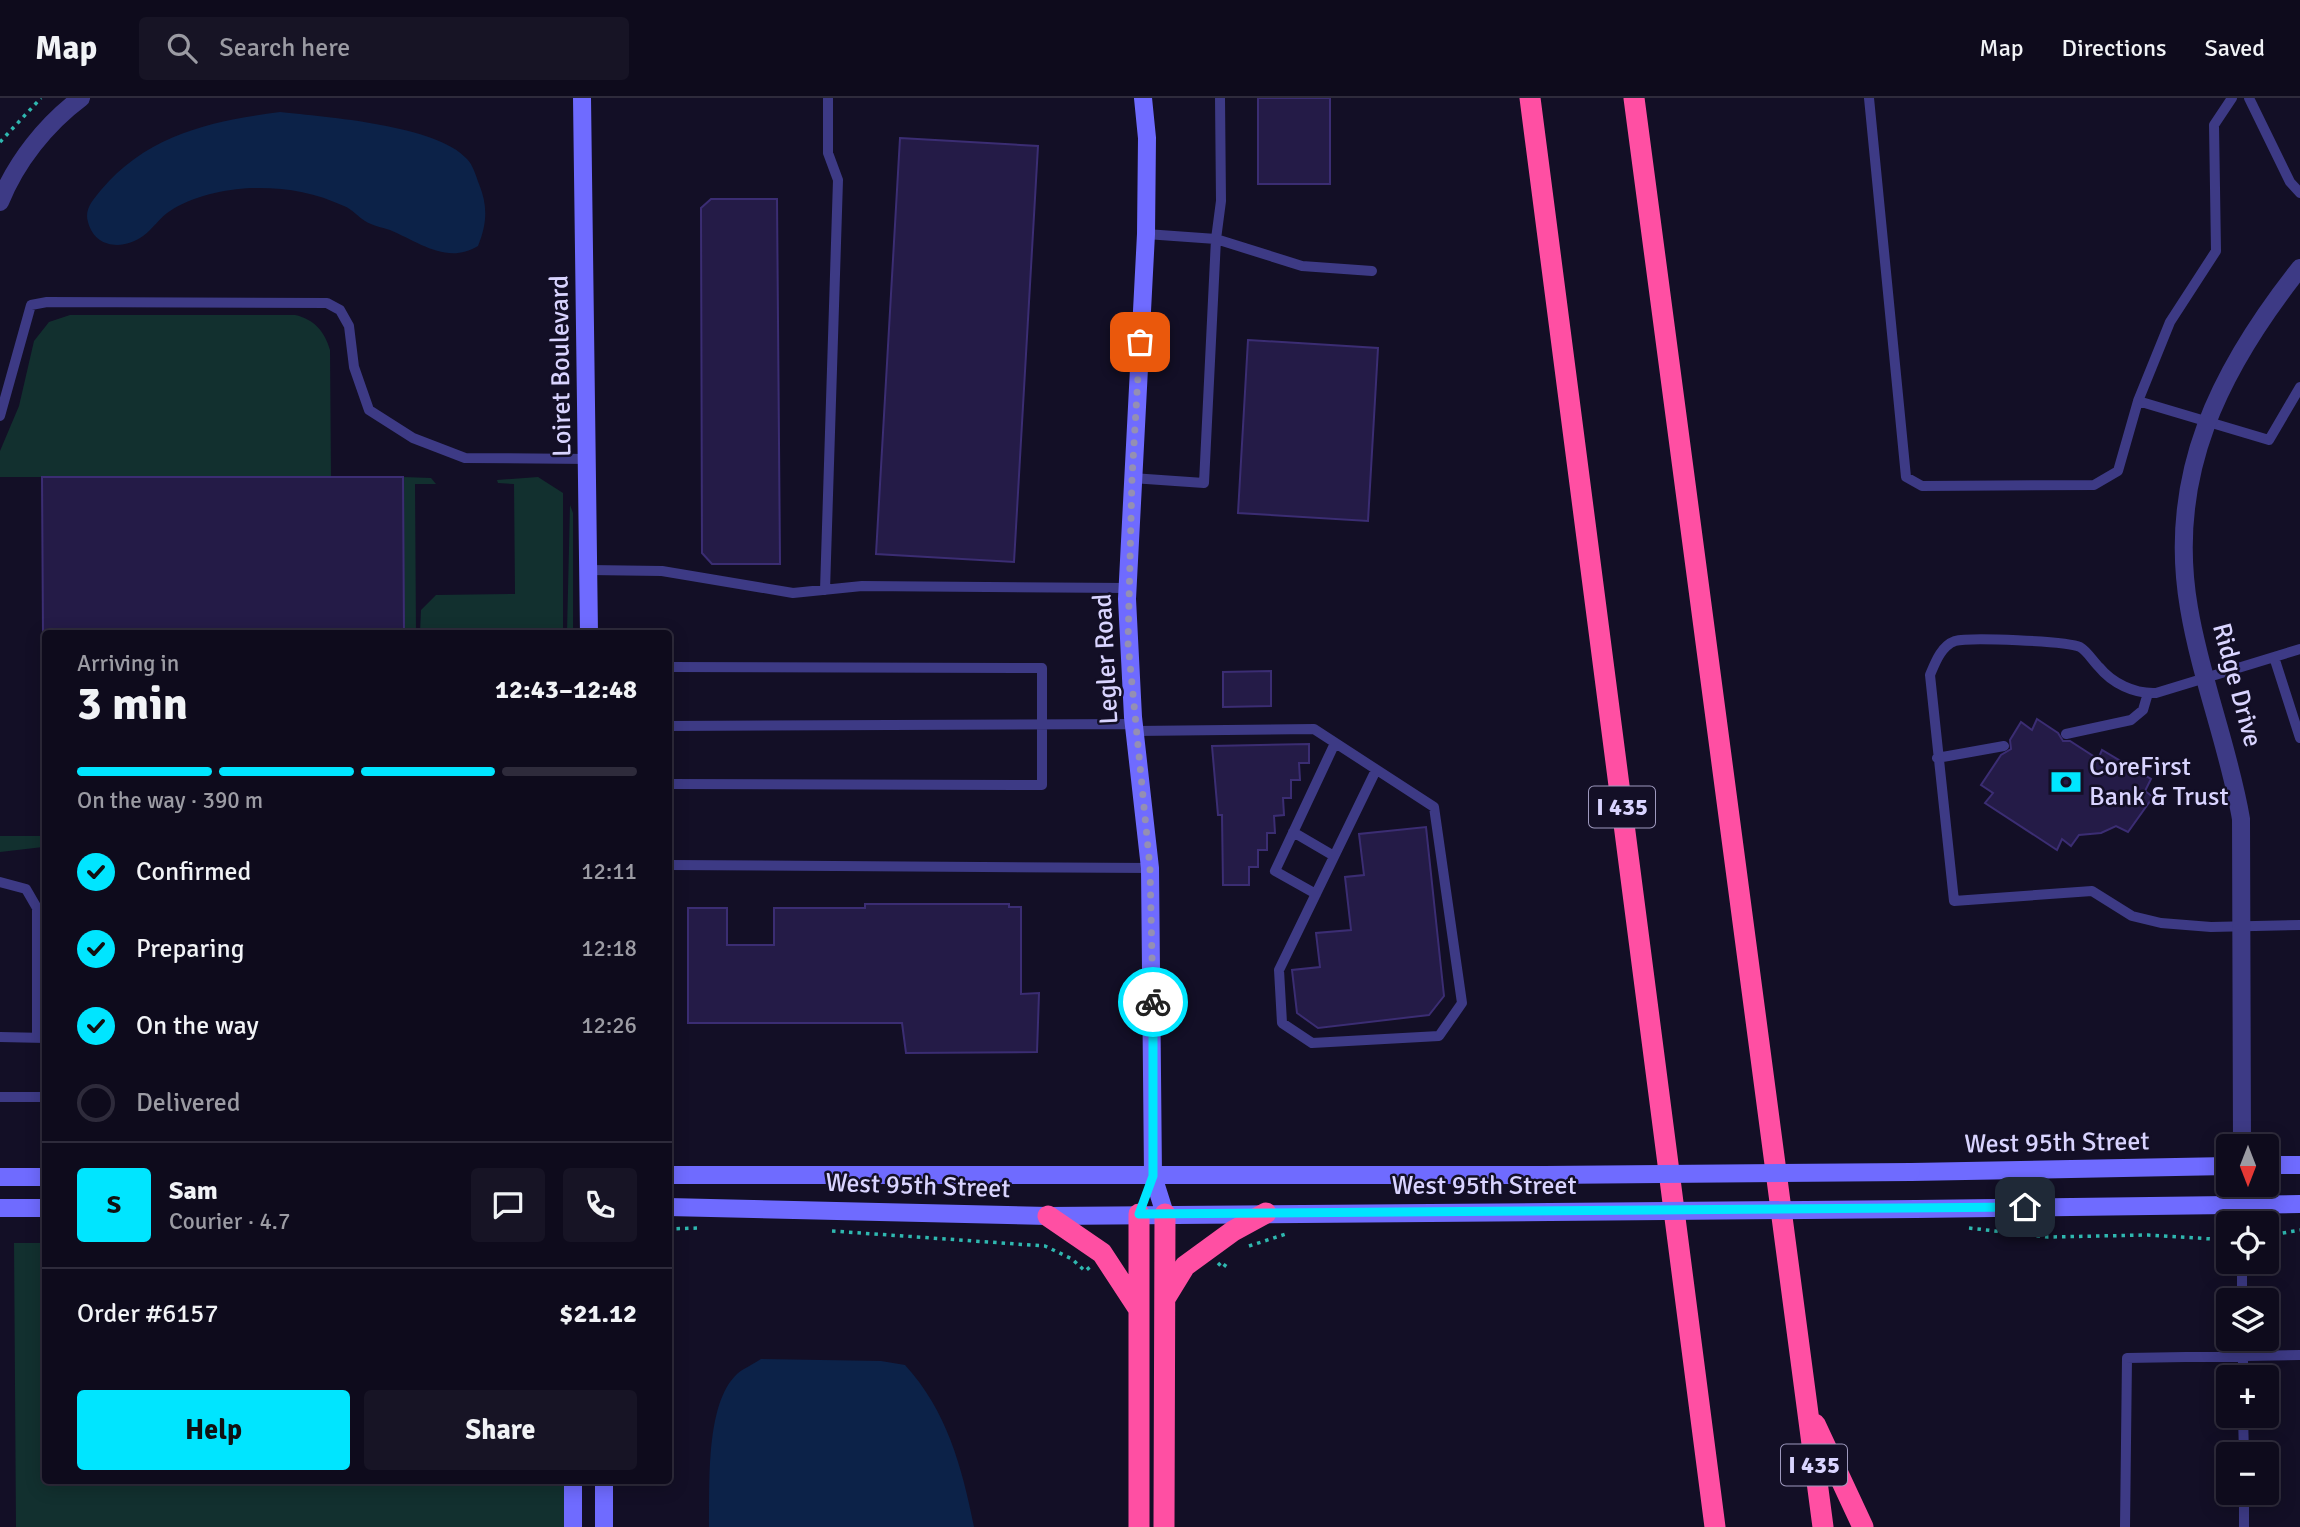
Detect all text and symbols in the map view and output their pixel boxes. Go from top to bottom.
search box [139,17,629,80]
text: Map [35,28,97,69]
icon: search [163,29,201,67]
text: Search here [219,32,350,64]
text: Map [1979,33,2024,63]
text: Directions [2062,33,2167,63]
text: Saved [2205,33,2265,63]
street label: Loiret Boulevard [543,275,579,457]
pin [1110,312,1170,372]
icon: bag [1121,323,1159,361]
street label: Legler Road [1087,593,1125,725]
street label: Ridge Drive [2205,619,2269,751]
text: Arriving in [77,649,179,678]
text: 12:43–12:48 [495,674,637,706]
text: 3 min [77,676,188,732]
place label: CoreFirst Bank & Trust [2089,751,2229,813]
bank icon: CoreFirst Bank & Trust [2049,765,2083,799]
text: On the way · 390 m [77,786,263,815]
road number: I 435 [1589,786,1655,828]
icon: check [77,853,115,891]
text: Confirmed [136,856,251,888]
text: 12:11 [581,857,637,886]
icon: check [77,930,115,968]
text: Preparing [136,933,244,965]
text: 12:18 [581,934,637,963]
courier [1118,967,1188,1037]
icon: bike [1134,983,1172,1021]
icon: check [77,1007,115,1045]
text: On the way [136,1010,259,1042]
text: 12:26 [581,1011,637,1040]
text: Delivered [136,1087,241,1119]
street label: West 95th Street [1964,1125,2150,1161]
north arrow [2216,1134,2278,1197]
map controls [2216,1134,2279,1505]
street label: West 95th Street [825,1167,1011,1205]
button: chat [471,1168,545,1242]
button: phone [563,1168,637,1242]
street label: West 95th Street [1391,1170,1577,1202]
text: Sam [169,1175,218,1207]
pin [1995,1177,2055,1237]
icon: home [2006,1188,2044,1226]
text: S [107,1189,121,1221]
text: Courier · 4.7 [169,1207,290,1236]
button: locate [2216,1211,2279,1274]
button: layers [2216,1288,2279,1351]
text: Order #6157 [77,1298,218,1330]
text: $21.12 [559,1298,637,1330]
button: + [2216,1365,2279,1428]
button: Help [77,1390,350,1470]
button: Share [364,1390,637,1470]
button: − [2216,1442,2279,1505]
road number: I 435 [1781,1444,1847,1485]

